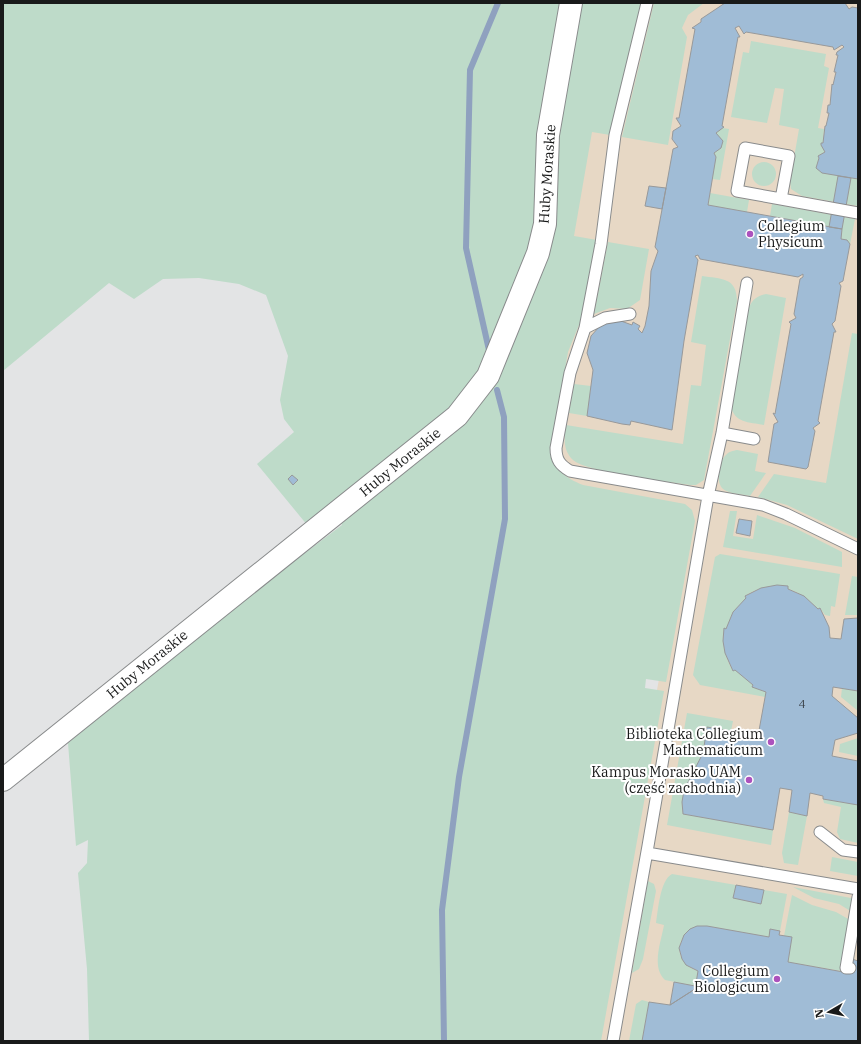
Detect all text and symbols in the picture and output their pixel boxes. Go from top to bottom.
street label: Huby Moraskie [535,124,559,224]
place label: Collegium Physicum [758,217,825,251]
marker: Collegium Physicum [745,229,755,239]
street label: Huby Moraskie [356,424,444,500]
street label: Huby Moraskie [103,626,191,702]
house number: 4 [798,696,806,711]
place label: Biblioteka Collegium Mathematicum [626,725,763,759]
marker: Biblioteka Collegium Mathematicum [766,737,776,747]
place label: Kampus Morasko UAM (część zachodnia) [591,763,741,797]
marker: Kampus Morasko UAM (część zachodnia) [744,775,754,785]
place label: Collegium Biologicum [694,962,769,996]
marker: Collegium Biologicum [772,974,782,984]
north arrow [809,992,849,1032]
text: N [811,1008,827,1019]

